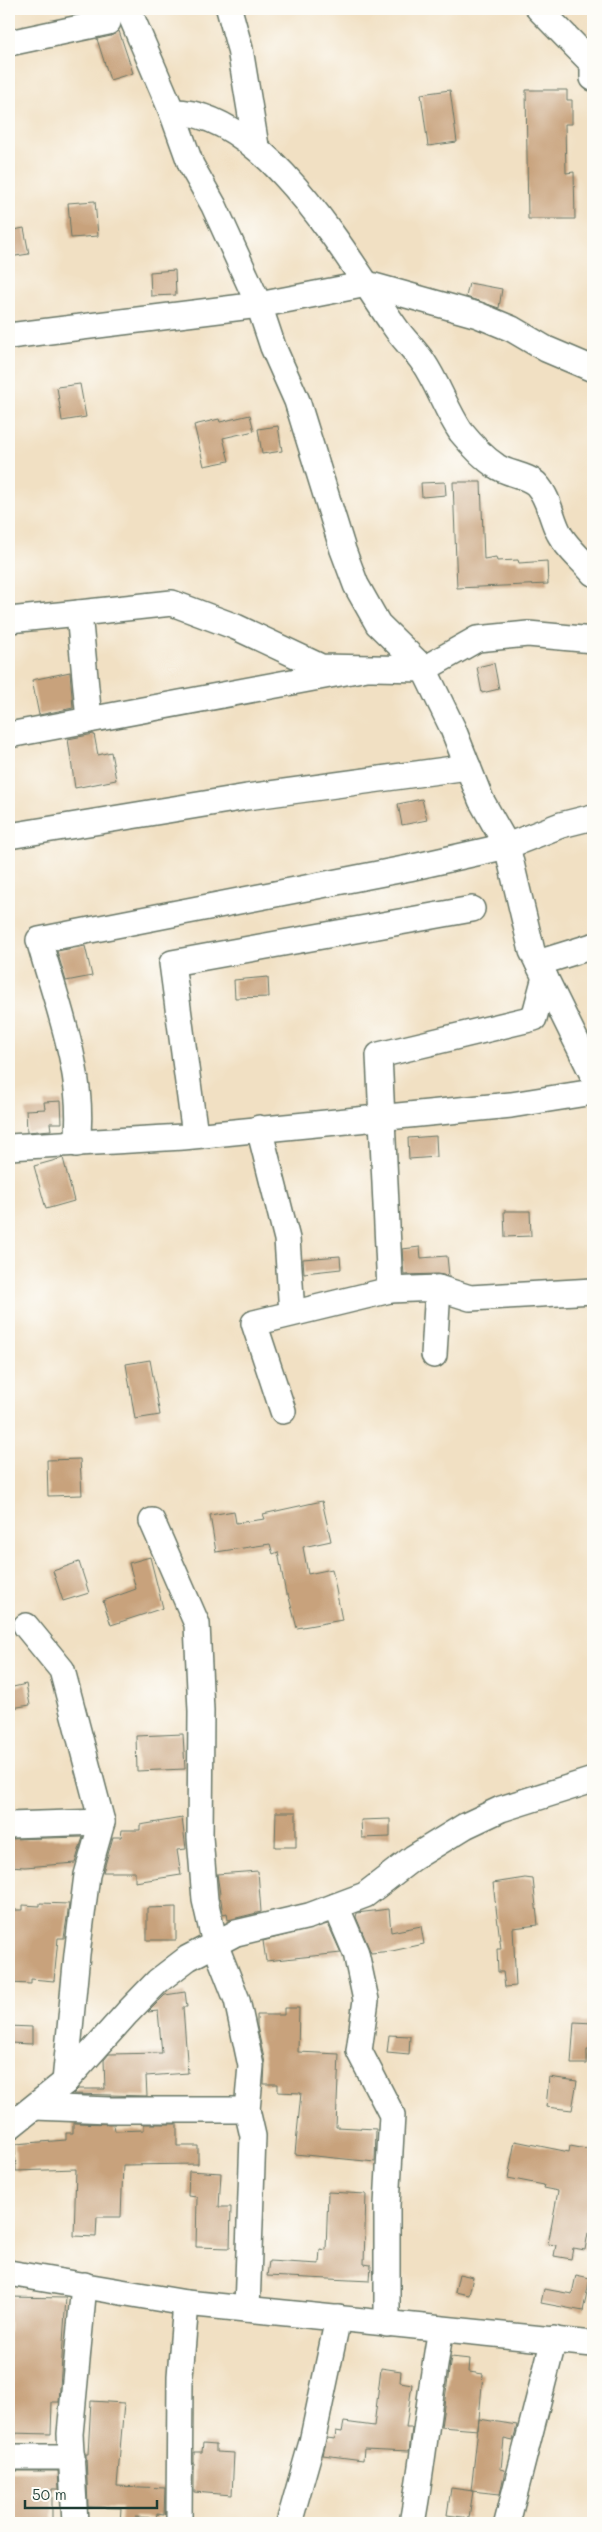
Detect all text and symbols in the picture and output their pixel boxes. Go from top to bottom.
scale bar [25,2477,158,2509]
text: 50 m [32,2484,67,2504]

